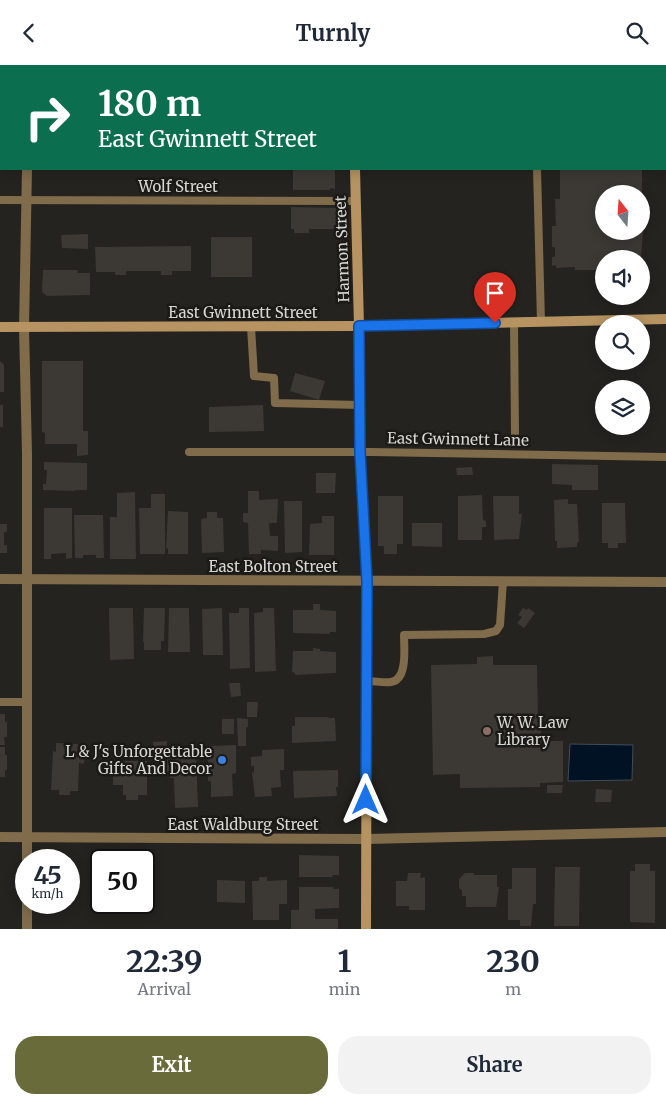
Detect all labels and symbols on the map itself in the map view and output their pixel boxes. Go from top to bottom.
street label: Wolf Street [137,177,218,196]
north arrow [595,185,650,240]
street label: Harmon Street [331,195,353,303]
pin [474,272,516,323]
street label: East Gwinnett Street [168,303,318,322]
street label: East Gwinnett Lane [387,428,529,450]
street label: East Bolton Street [208,557,338,576]
place label: W. W. Law Library [496,713,569,749]
marker: W. W. Law Library [481,725,493,737]
place label: L & J's Unforgettable Gifts And Decor [65,742,212,778]
marker: L & J's Unforgettable Gifts And Decor [216,754,228,766]
position arrow [339,773,391,825]
street label: East Waldburg Street [167,815,319,834]
speed limit sign: 50 [90,849,155,914]

